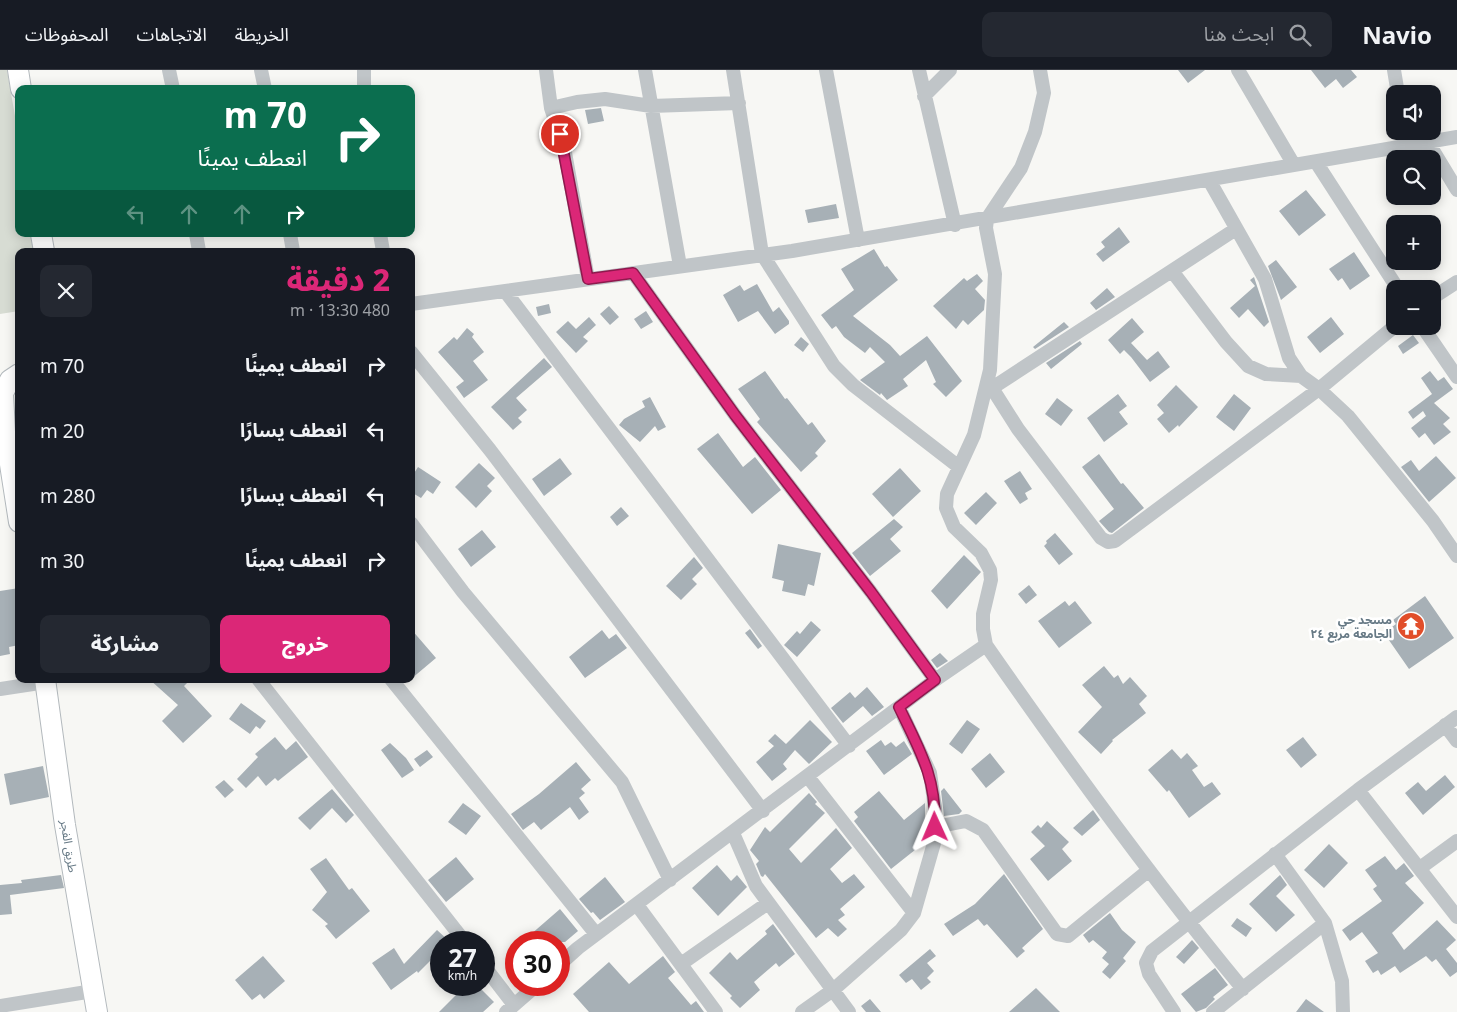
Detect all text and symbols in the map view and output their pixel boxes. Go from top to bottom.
search box [982,12,1332,57]
text: Navio [1362,18,1432,51]
text: ابحث هنا [1204,21,1274,47]
icon: search [1286,21,1314,49]
text: المحفوظات [25,22,109,46]
text: الاتجاهات [137,22,207,46]
text: الخريطة [235,22,289,46]
map controls [1386,85,1441,335]
button: sound [1386,85,1441,140]
text: 70 m [224,91,307,138]
icon: right [325,105,390,170]
pin [539,113,581,155]
icon: arrive [546,120,574,148]
text: انعطف يمينًا [197,142,307,172]
button: search [1386,150,1441,205]
icon: left [122,200,150,228]
icon: ahead [175,200,203,228]
icon: ahead [228,200,256,228]
icon: right [281,200,309,228]
button: + [1386,215,1441,270]
text: 2 دقيقة [287,259,390,300]
button: close [40,265,92,317]
button: − [1386,280,1441,335]
text: 480 m · 13:30 [290,299,390,321]
text: انعطف يمينًا [245,352,347,378]
icon: right [362,352,390,380]
text: 70 m [40,353,84,379]
text: انعطف يسارًا [240,417,347,443]
icon: left [362,417,390,445]
text: 20 m [40,418,84,444]
text: انعطف يسارًا [240,482,347,508]
icon: left [362,482,390,510]
text: 280 m [40,483,95,509]
text: انعطف يمينًا [245,547,347,573]
icon: right [362,547,390,575]
text: 30 m [40,548,84,574]
place label: مسجد حي الجامعة مربع ٢٤ [1311,611,1392,643]
temple icon: مسجد حي الجامعة مربع ٢٤ [1396,611,1426,641]
button: مشاركة [40,615,210,673]
button: خروج [220,615,390,673]
position arrow [908,800,960,852]
street label: طريق الفجر [56,817,82,874]
speed limit sign: 30 [505,931,570,996]
text: 27 [448,940,477,974]
text: km/h [448,967,477,984]

